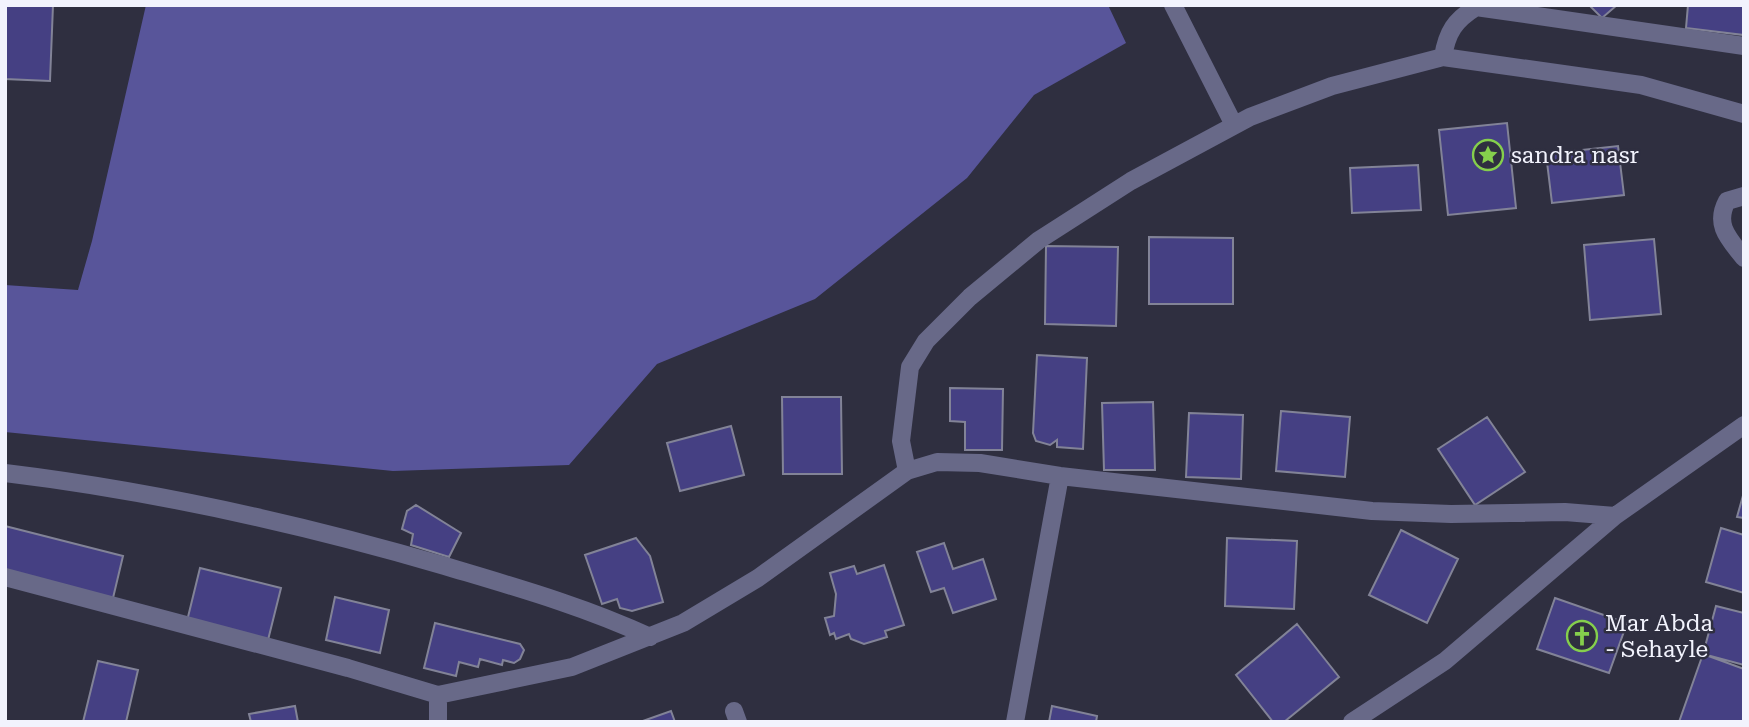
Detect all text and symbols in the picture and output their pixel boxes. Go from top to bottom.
place icon: sandra nasr [1471,138,1505,172]
place label: sandra nasr [1511,142,1639,169]
place label: Mar Abda - Sehayle [1605,610,1713,663]
church icon: Mar Abda - Sehayle [1565,619,1599,653]

